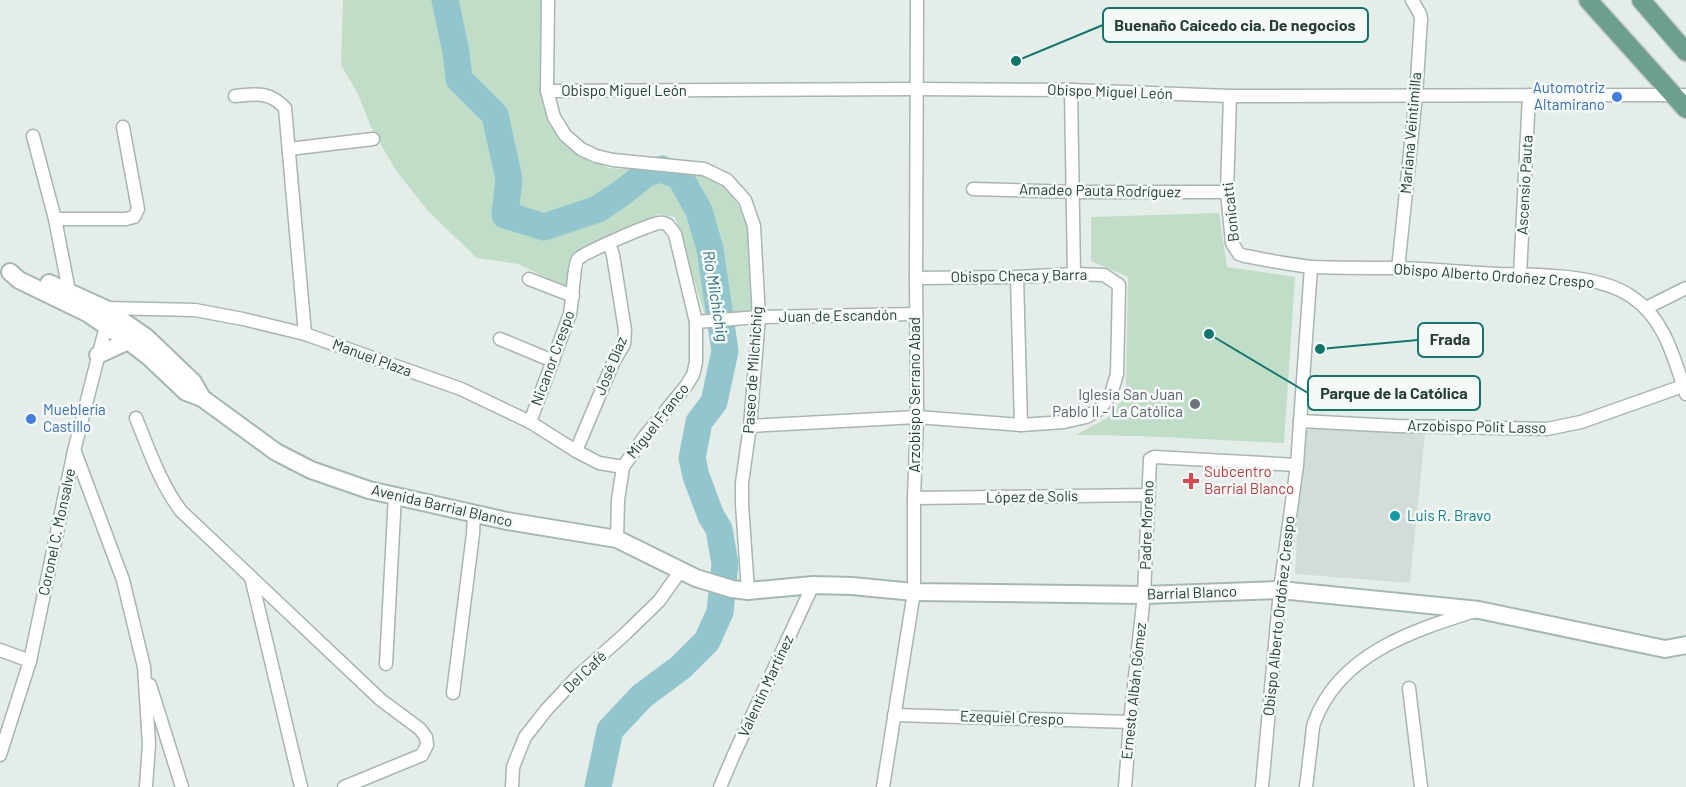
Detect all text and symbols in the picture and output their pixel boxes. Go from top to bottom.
callout: Buenaño Caicedo cia. De negocios [1103,8,1368,42]
text: Buenaño Caicedo cia. De negocios [1114,15,1356,34]
street label: Mariana Veintimilla [1396,71,1424,195]
place label: Automotriz Altamirano [1533,78,1605,113]
street label: Obispo Miguel León [1047,80,1173,102]
street label: Obispo Miguel León [561,81,687,99]
marker: Automotriz Altamirano [1610,90,1624,104]
street label: Ascensio Pauta [1512,135,1536,235]
street label: Amadeo Pauta Rodríguez [1019,180,1182,200]
street label: Bonicatti [1218,182,1242,243]
water label: Río Milchichig [700,249,733,343]
street label: Obispo Alberto Ordoñez Crespo [1393,259,1595,291]
street label: Obispo Checa y Barra [950,265,1088,285]
street label: Juan de Escandón [778,305,897,325]
street label: Paseo de Milchichig [739,306,765,434]
street label: Nicanor Crespo [527,308,578,408]
street label: Arzobispo Serrano Abad [905,317,923,473]
callout: Frada [1418,323,1483,357]
text: Frada [1430,329,1470,348]
street label: José Díaz [590,333,630,398]
street label: Manuel Plaza [330,334,415,380]
callout: Parque de la Católica [1308,376,1480,410]
street label: Miguel Franco [622,379,692,462]
text: Parque de la Católica [1320,383,1468,402]
place label: Iglesia San Juan Pablo II - La Católica [1052,385,1183,420]
marker: Iglesia San Juan Pablo II - La Católica [1188,397,1202,411]
place label: Mueblería Castillo [43,400,106,435]
marker: Mueblería Castillo [24,412,38,426]
street label: Arzobispo Polit Lasso [1407,416,1547,436]
place label: Subcentro Barrial Blanco [1204,462,1294,497]
street label: Coronel C. Monsalve [34,467,78,597]
marker: Subcentro Barrial Blanco [1182,472,1200,490]
street label: Avenida Barrial Blanco [370,480,515,530]
street label: Padre Moreno [1135,480,1157,570]
street label: López de Solís [986,486,1078,506]
place label: Luis R. Bravo [1407,506,1491,524]
marker: Luis R. Bravo [1388,509,1402,523]
street label: Obispo Alberto Ordóñez Crespo [1259,515,1297,717]
street label: Barrial Blanco [1147,581,1237,603]
street label: Ernesto Albán Gómez [1117,621,1149,760]
street label: Valentín Martínez [734,631,797,739]
street label: Del Café [559,646,610,696]
street label: Ezequiel Crespo [960,706,1064,728]

